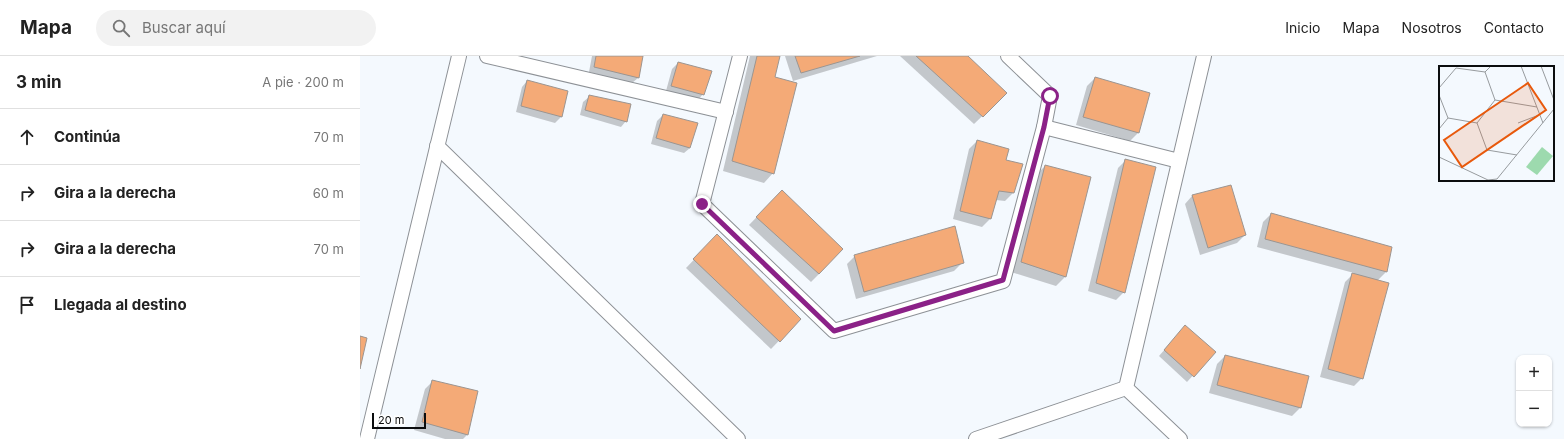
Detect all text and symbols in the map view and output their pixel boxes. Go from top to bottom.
search box [96,10,376,46]
text: Mapa [20,16,72,39]
icon: search [110,17,132,39]
text: Buscar aquí [142,18,226,37]
text: Inicio [1285,19,1321,36]
text: Mapa [1343,19,1380,36]
text: Nosotros [1402,19,1462,36]
text: Contacto [1484,19,1544,36]
inset map [1439,66,1554,181]
text: 3 min [16,72,62,92]
text: A pie · 200 m [262,74,344,90]
route start [1041,87,1059,105]
icon: ahead [16,126,38,148]
text: Continúa [54,127,121,146]
text: 70 m [314,129,344,145]
icon: right [16,182,38,204]
text: Gira a la derecha [54,183,176,202]
text: 60 m [313,185,344,201]
route end [693,195,711,213]
icon: right [16,238,38,260]
text: Gira a la derecha [54,239,176,258]
text: 70 m [314,241,344,257]
icon: arrive [16,294,38,316]
text: Llegada al destino [54,295,187,314]
map controls [1516,355,1552,427]
button: + [1516,355,1552,391]
button: − [1516,391,1552,427]
scale bar [372,411,426,430]
text: 20 m [378,413,404,427]

